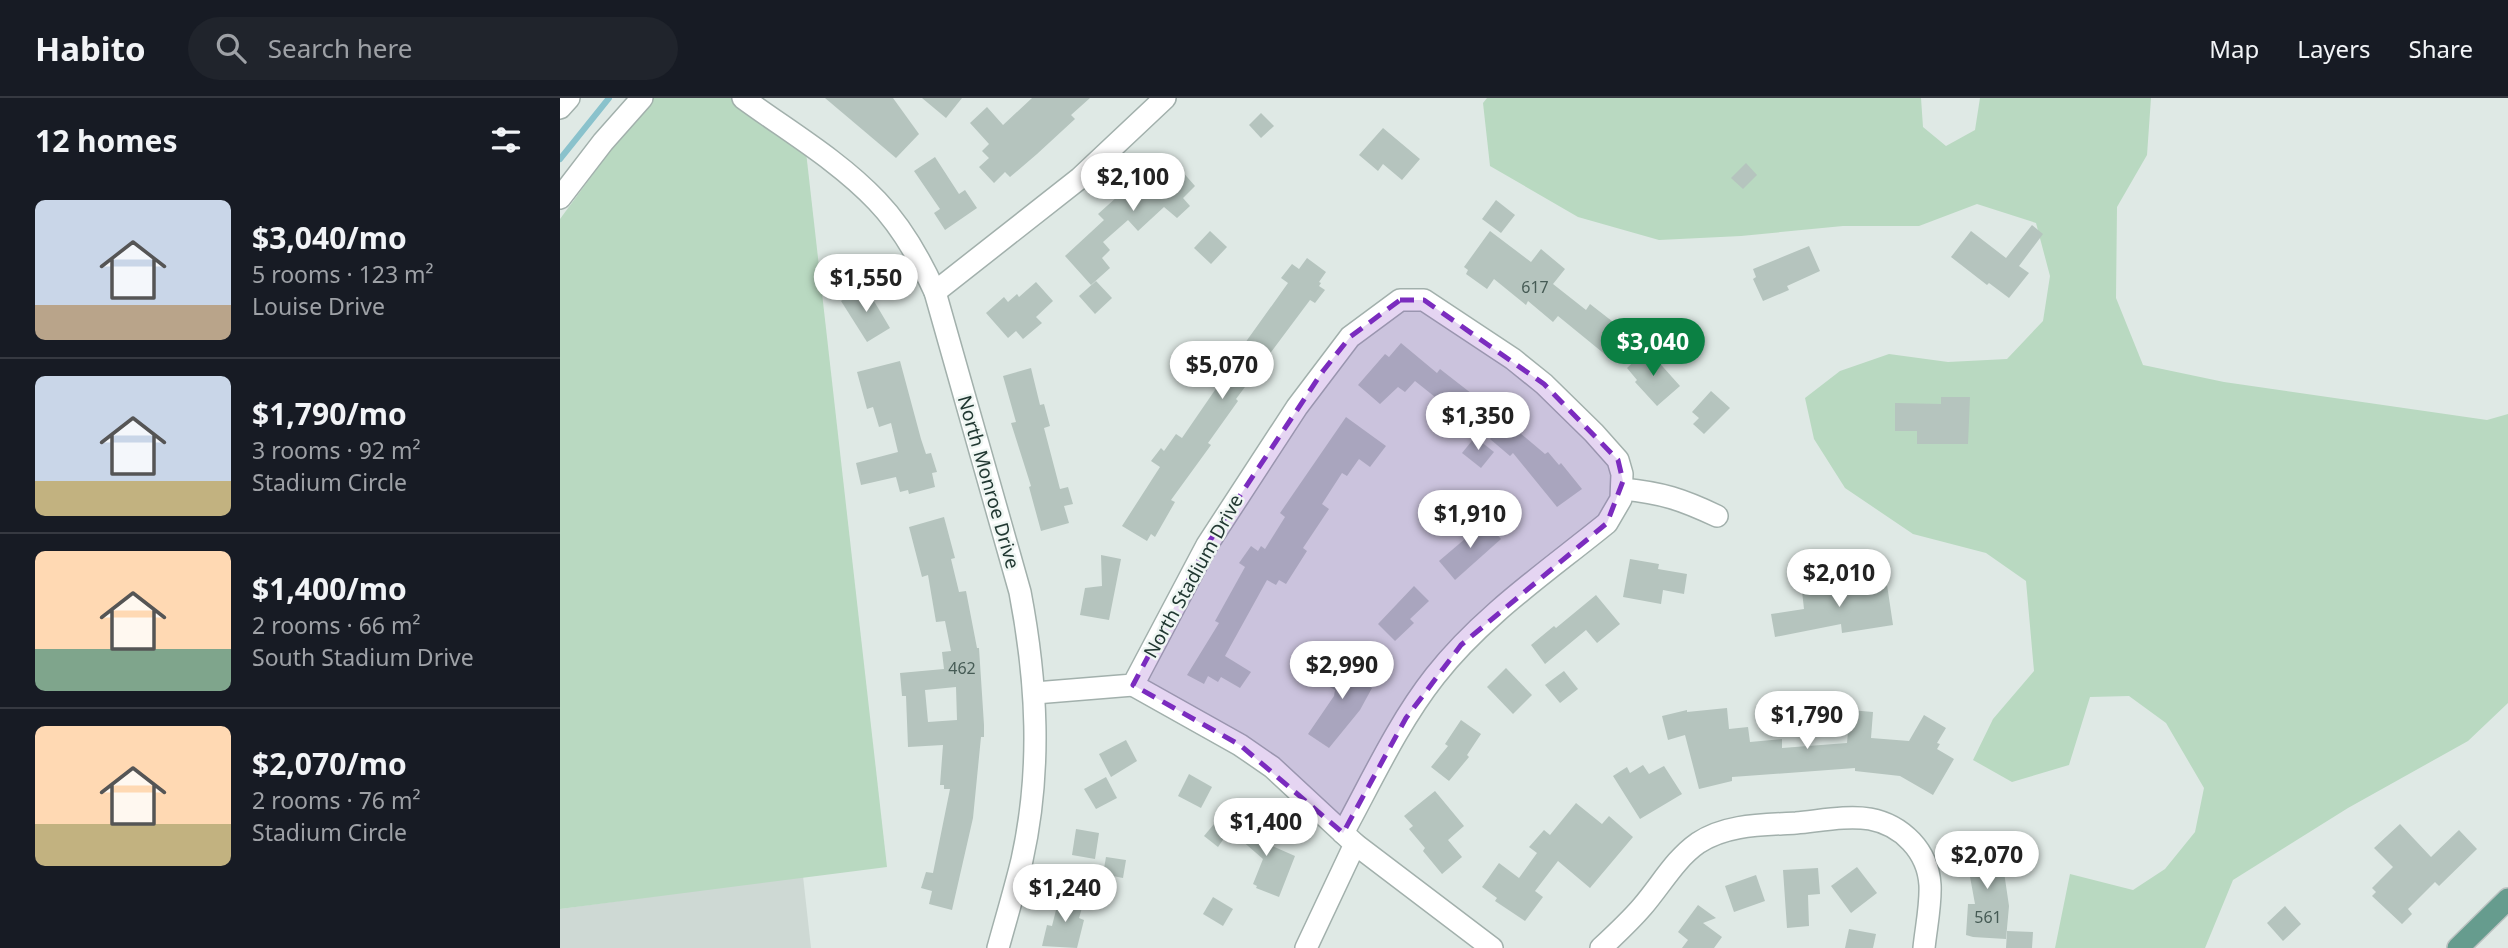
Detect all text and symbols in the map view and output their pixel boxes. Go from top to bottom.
search box [188,17,678,80]
text: Habito [35,26,146,71]
icon: search [212,29,250,67]
text: Search here [268,30,412,66]
text: Map [2209,32,2259,65]
text: Layers [2297,32,2371,65]
text: Share [2409,32,2473,65]
text: 12 homes [35,120,178,161]
icon: filters [487,121,525,159]
pin: $2,100 [1076,153,1190,213]
text: $2,100 [1097,160,1169,192]
text: $3,040/mo [252,217,407,258]
icon: home [91,228,175,312]
pin: $1,550 [809,254,923,314]
text: 5 rooms · 123 m² [252,258,434,290]
text: $1,550 [830,261,902,293]
house number: 617 [1521,276,1549,298]
text: Louise Drive [252,290,385,322]
pin: $3,040 [1596,318,1710,378]
text: $3,040 [1617,325,1689,357]
pin: $5,070 [1165,342,1279,401]
text: $5,070 [1186,348,1258,380]
street label: North Monroe Drive [952,392,1026,572]
pin: $1,350 [1421,392,1535,452]
text: $1,790/mo [252,393,407,434]
text: $1,350 [1442,399,1514,431]
icon: home [91,404,175,488]
text: 3 rooms · 92 m² [252,434,421,466]
text: Stadium Circle [252,466,407,498]
street label: North Stadium Drive [1137,490,1249,662]
pin: $1,910 [1413,490,1527,550]
text: $1,910 [1434,497,1506,529]
pin: $2,010 [1782,550,1896,609]
text: $2,010 [1803,556,1875,588]
text: $1,400/mo [252,568,407,609]
icon: home [91,579,175,663]
text: 2 rooms · 66 m² [252,609,421,641]
text: South Stadium Drive [252,641,474,673]
pin: $2,990 [1285,642,1399,701]
text: $2,990 [1306,648,1378,680]
house number: 462 [948,657,976,679]
pin: $1,790 [1750,692,1864,751]
text: $1,790 [1771,698,1843,730]
text: $2,070/mo [252,743,407,784]
icon: home [91,754,175,838]
text: 2 rooms · 76 m² [252,784,421,816]
pin: $1,400 [1209,798,1323,858]
text: $1,400 [1230,805,1302,837]
text: Stadium Circle [252,816,407,848]
pin: $2,070 [1930,832,2044,891]
text: $2,070 [1951,838,2023,870]
pin: $1,240 [1008,864,1122,924]
text: $1,240 [1029,871,1101,903]
house number: 561 [1974,906,2002,928]

